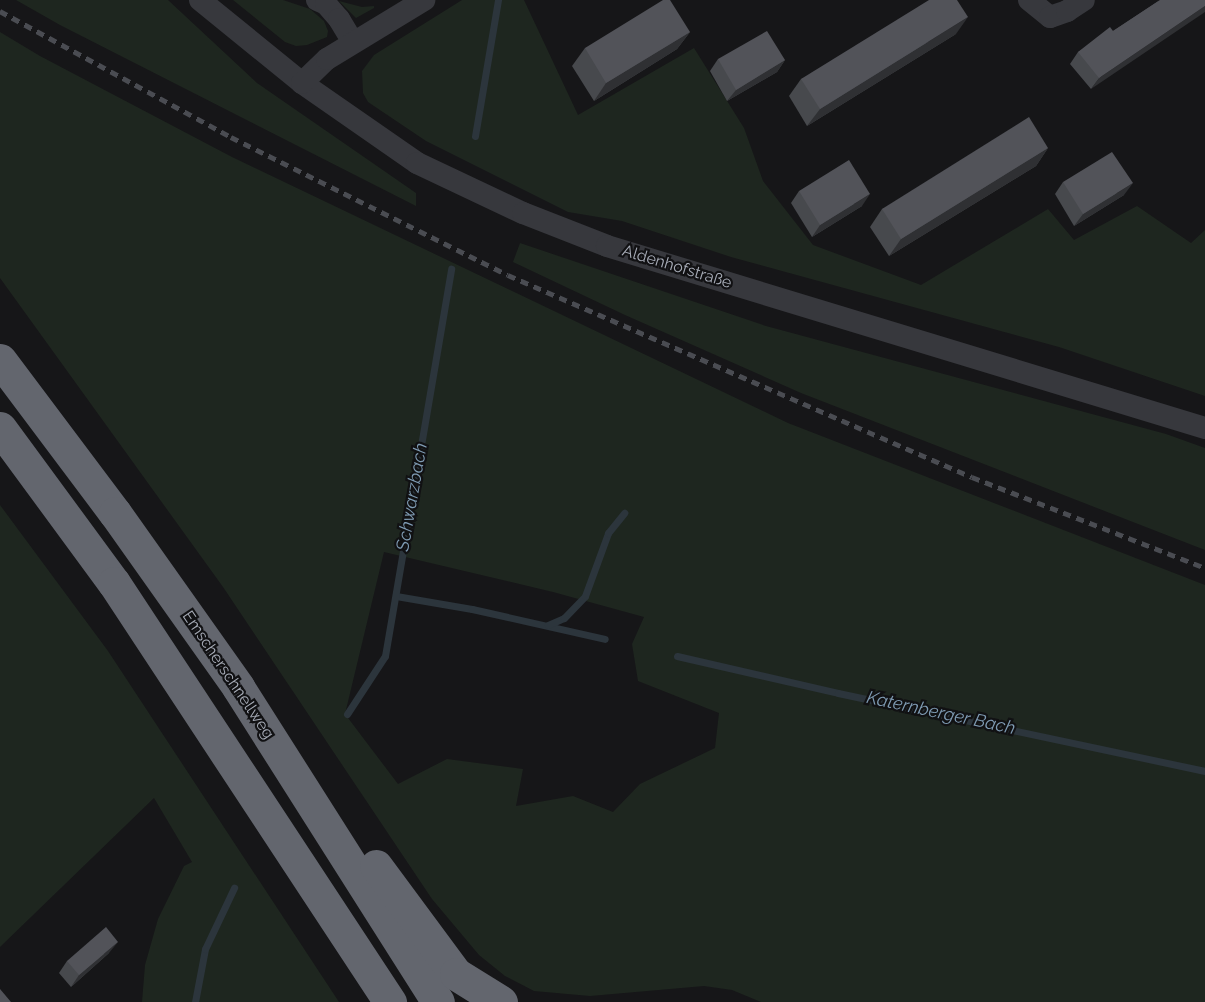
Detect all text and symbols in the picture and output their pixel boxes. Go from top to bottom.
street label: Aldenhofstraße [620,241,734,293]
water label: Schwarzbach [392,441,432,553]
street label: Emscherschnellweg [178,607,278,743]
water label: Katernberger Bach [865,687,1017,739]

